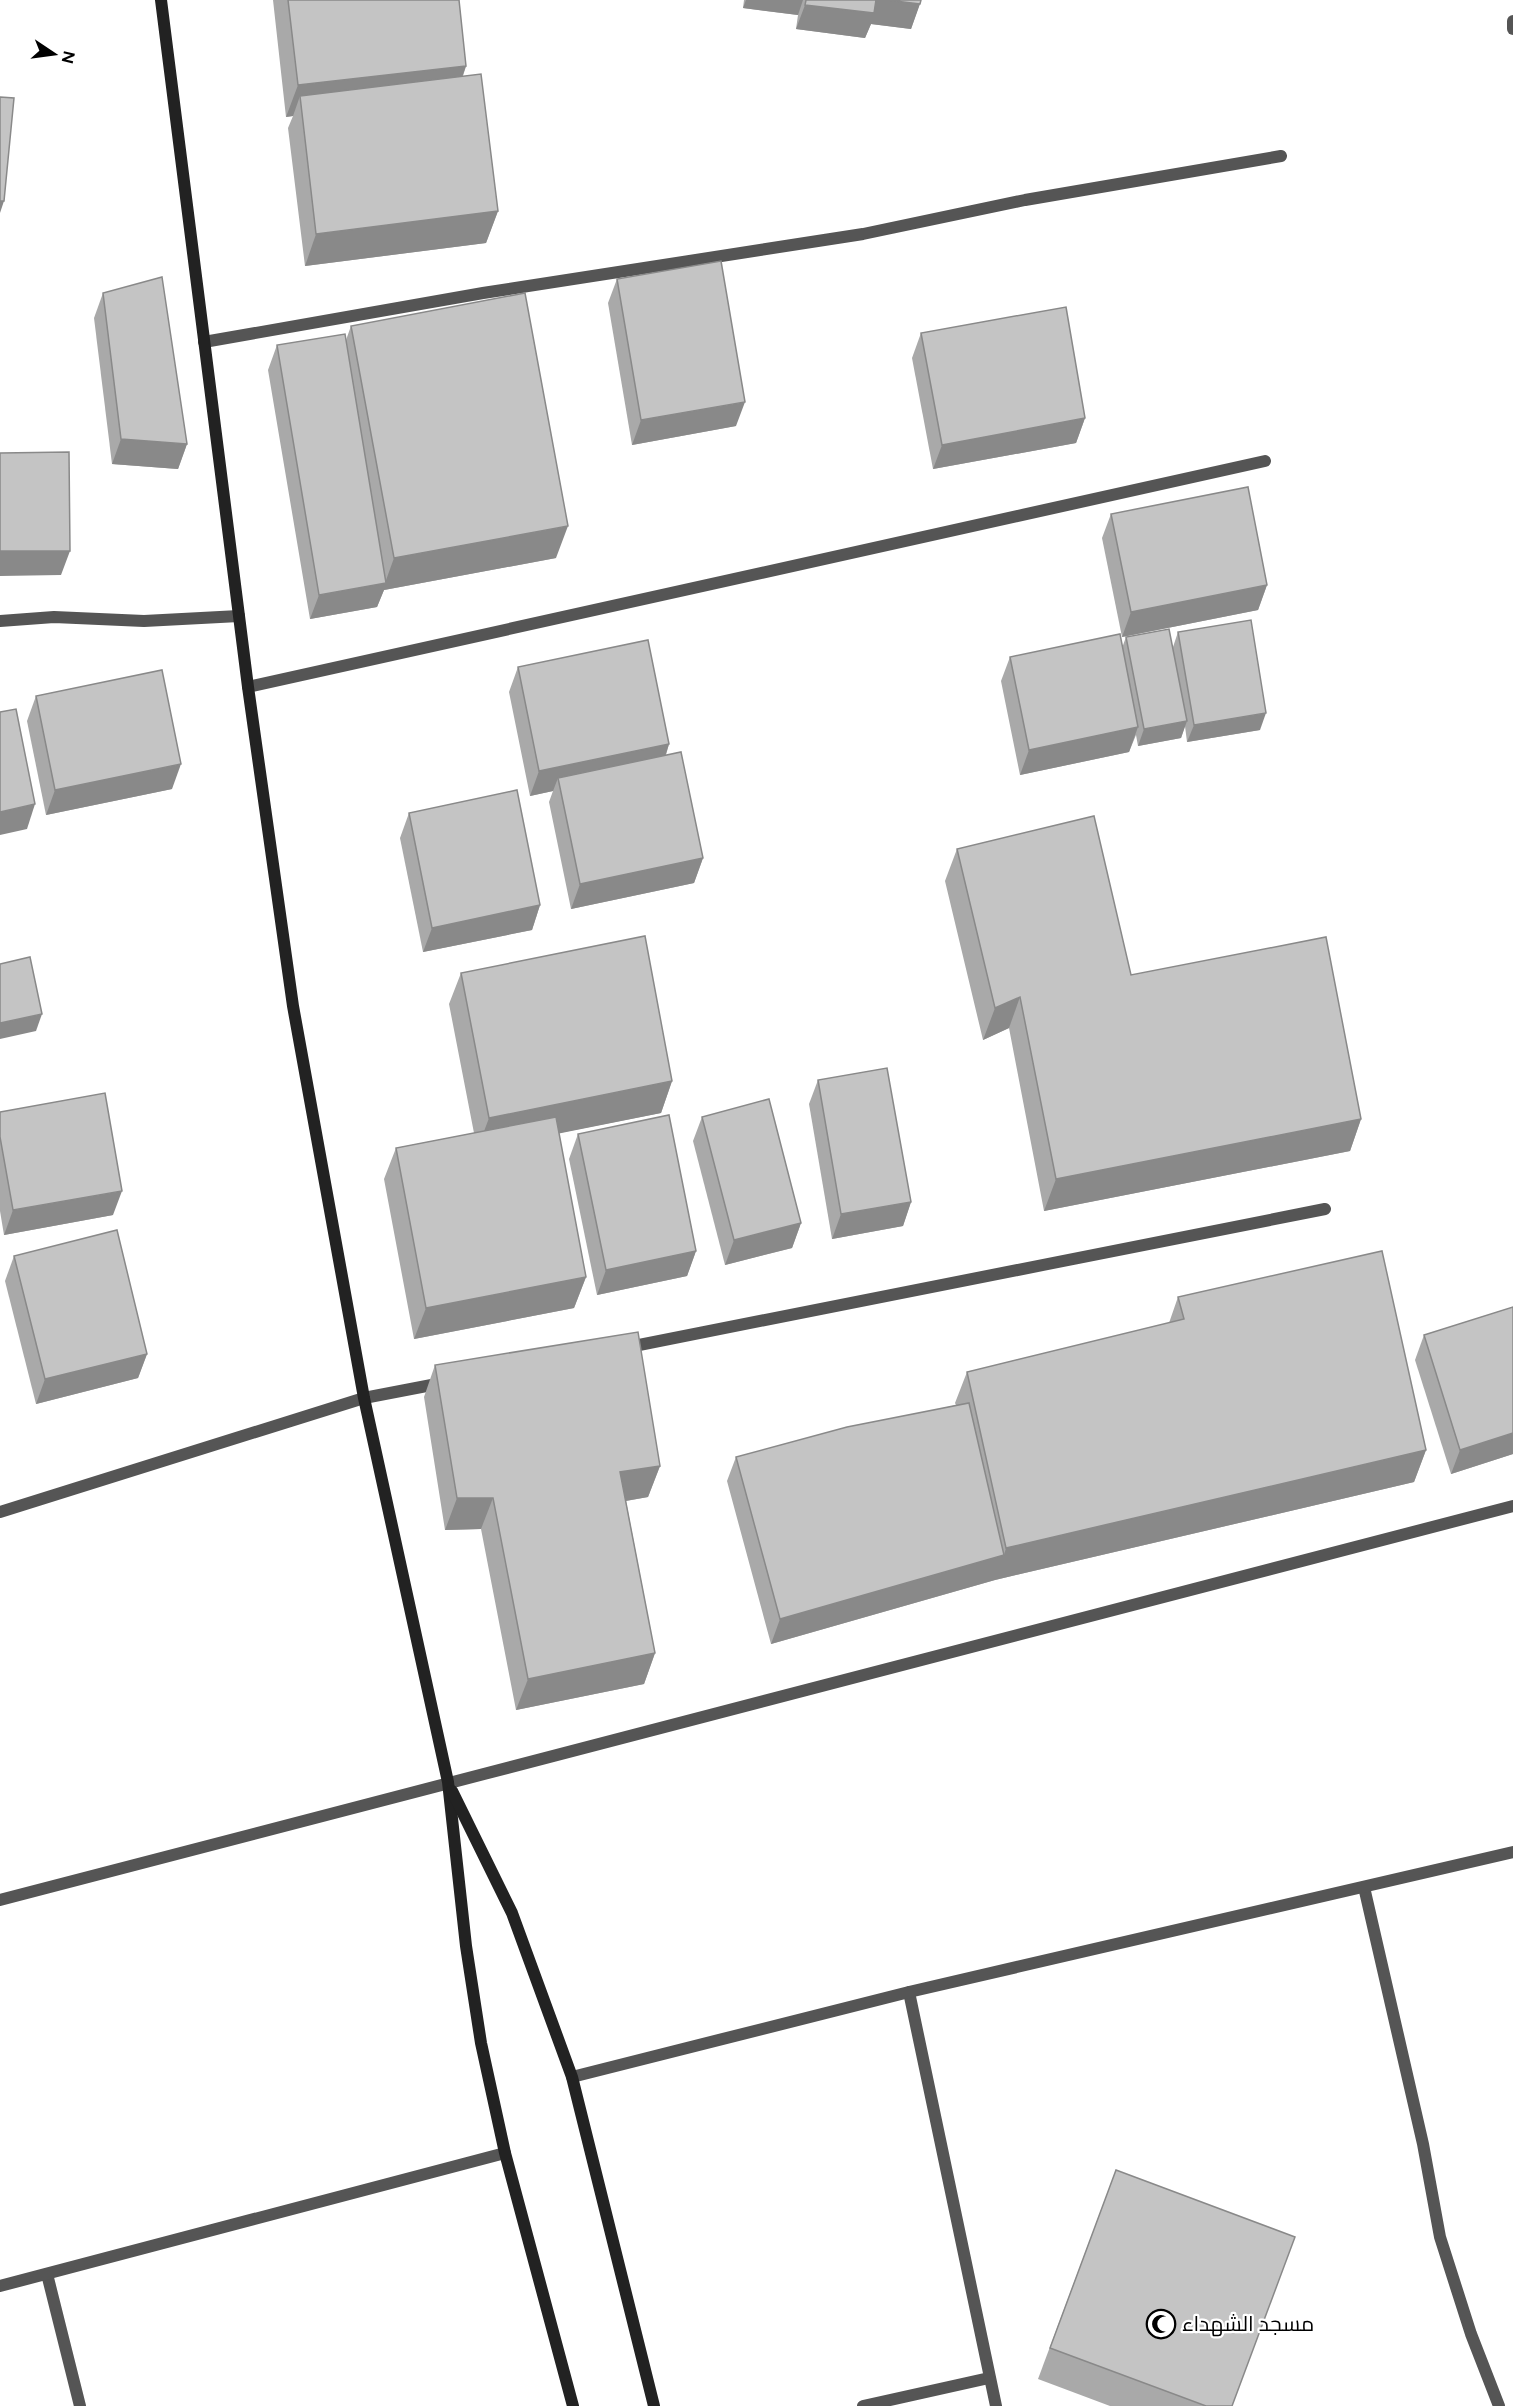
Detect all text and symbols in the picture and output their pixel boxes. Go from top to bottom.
north arrow [24,24,84,84]
text: N [57,49,79,65]
mosque icon: مسجد الشهداء [1145,2308,1177,2340]
place label: مسجد الشهداء [1182,2311,1314,2337]

